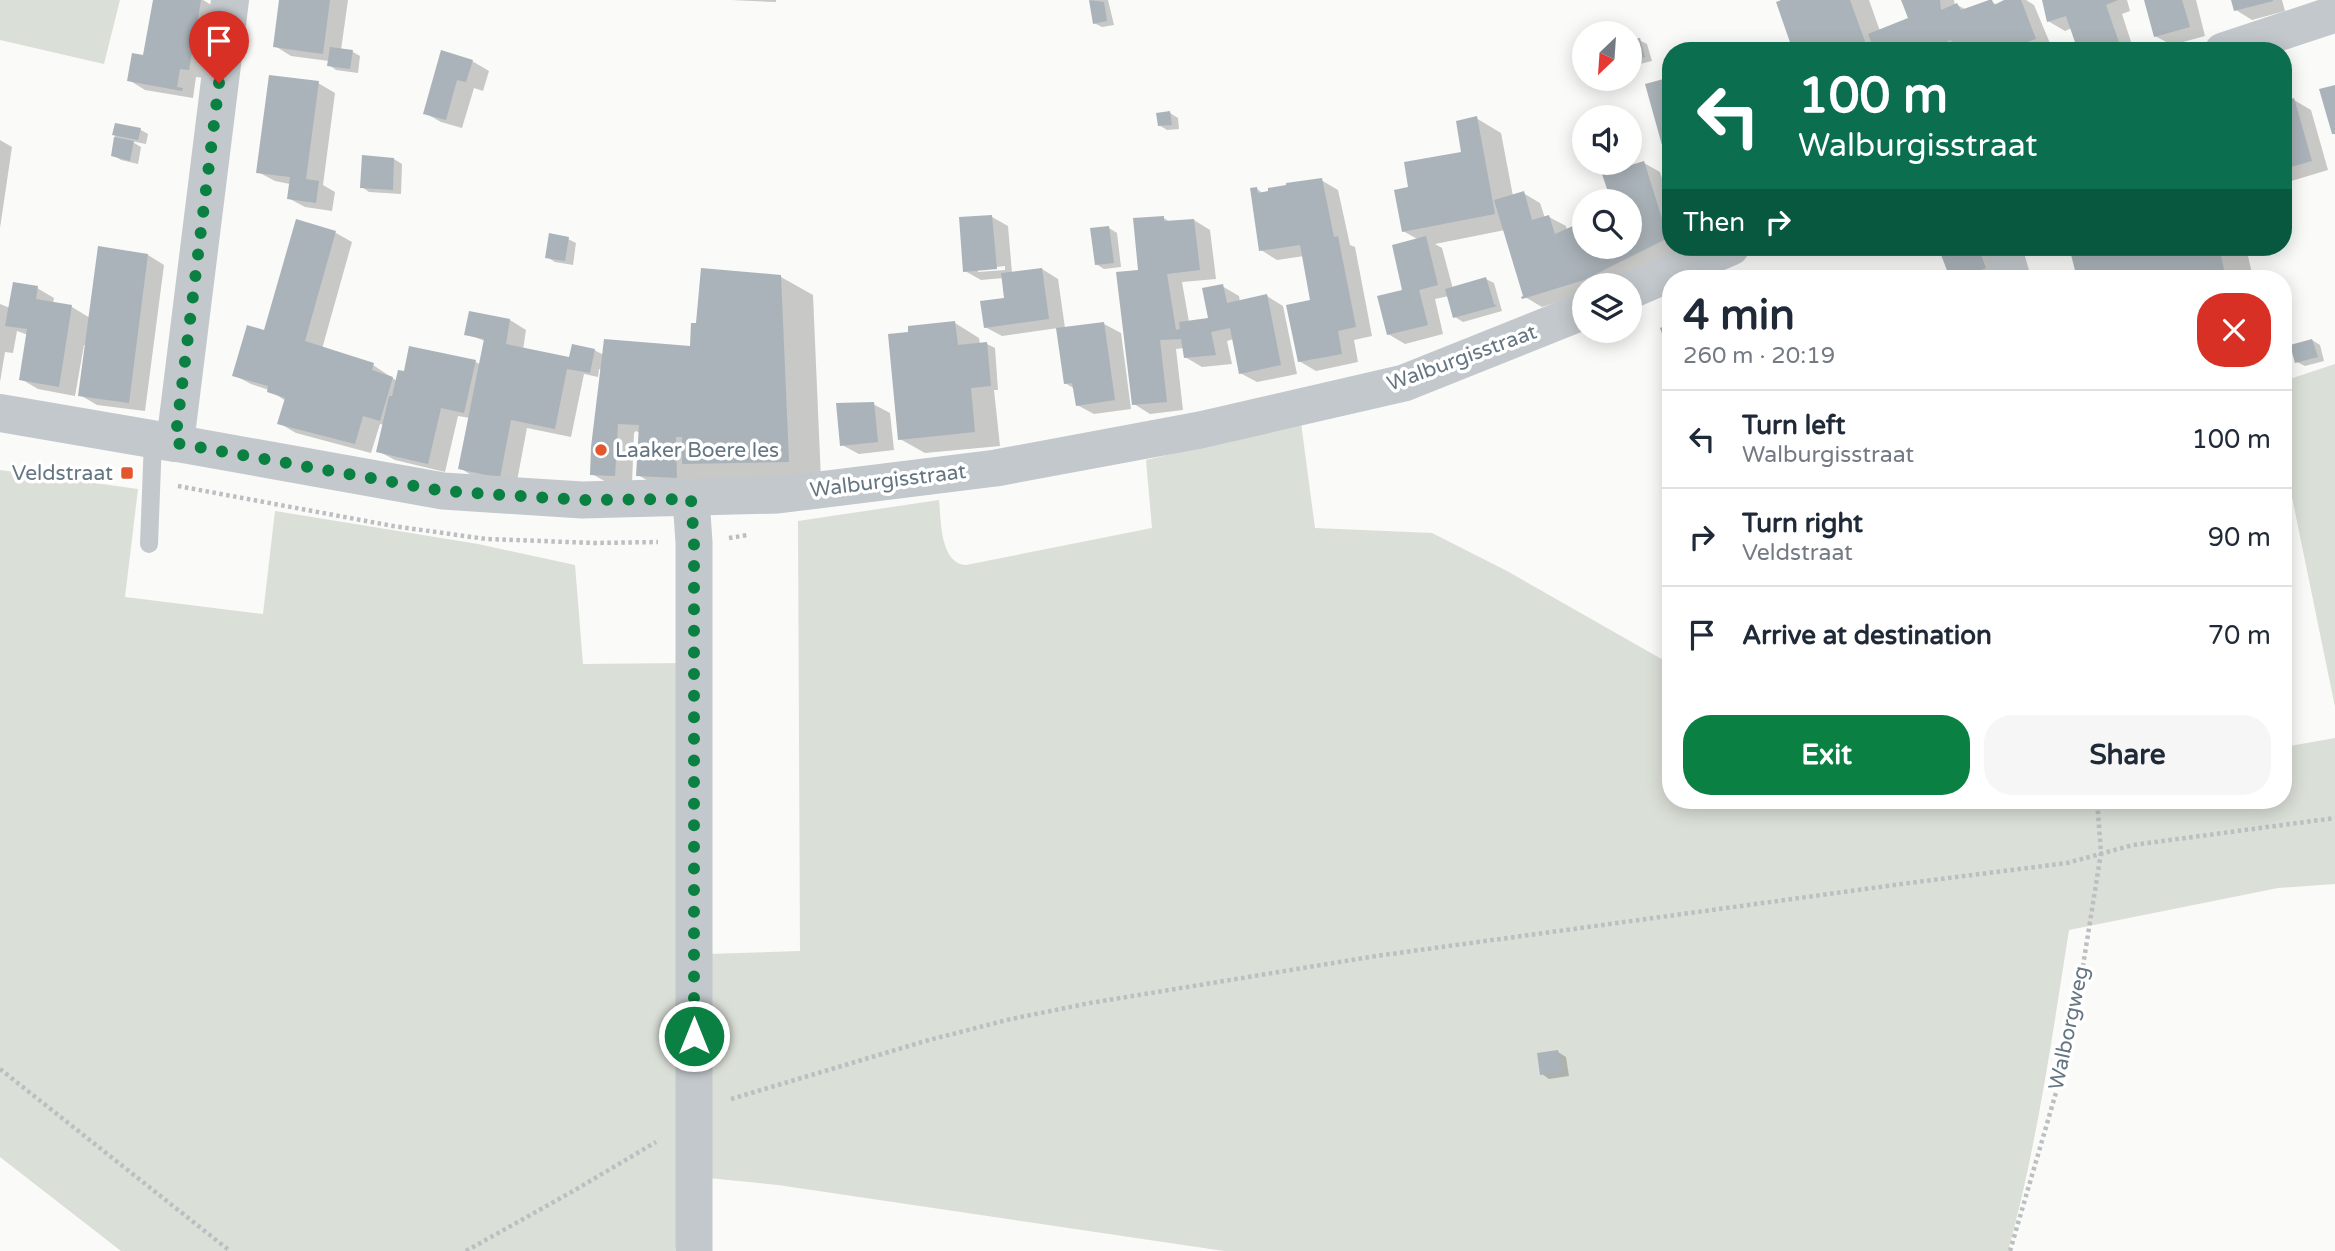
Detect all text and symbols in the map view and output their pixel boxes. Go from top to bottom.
pin [189,11,249,83]
north arrow [1572,21,1642,91]
map controls [1572,21,1642,343]
icon: arrive [200,22,238,60]
text: 100 m [1798,67,1948,126]
icon: left [1683,70,1774,161]
button: sound [1572,105,1642,175]
text: Walburgisstraat [1798,127,2038,165]
button: search [1572,189,1642,259]
icon: right [1759,203,1797,241]
text: Then [1683,207,1745,238]
button: layers [1572,273,1642,343]
text: 4 min [1683,290,1795,341]
button: close [2197,293,2271,367]
street label: Walburgisstraat [1384,319,1540,397]
text: 260 m · 20:19 [1683,342,1835,370]
text: Turn left [1742,410,1845,441]
icon: left [1683,420,1721,458]
text: 100 m [2191,424,2271,455]
place label: Laaker Boere Ies [615,438,779,463]
text: Walburgisstraat [1742,441,1914,469]
marker: Laaker Boere Ies [593,442,609,458]
street label: Walburgisstraat [808,459,968,503]
place label: Veldstraat [12,461,113,486]
marker: Veldstraat [119,465,135,481]
text: Turn right [1742,508,1863,539]
icon: right [1683,518,1721,556]
text: 90 m [2208,522,2271,553]
text: Veldstraat [1742,539,1853,567]
icon: arrive [1683,616,1721,654]
text: Arrive at destination [1742,620,1992,651]
text: 70 m [2208,620,2271,651]
button: Exit [1683,715,1970,795]
button: Share [1984,715,2271,795]
street label: Walborgweg [2044,964,2094,1092]
position arrow [657,999,731,1073]

